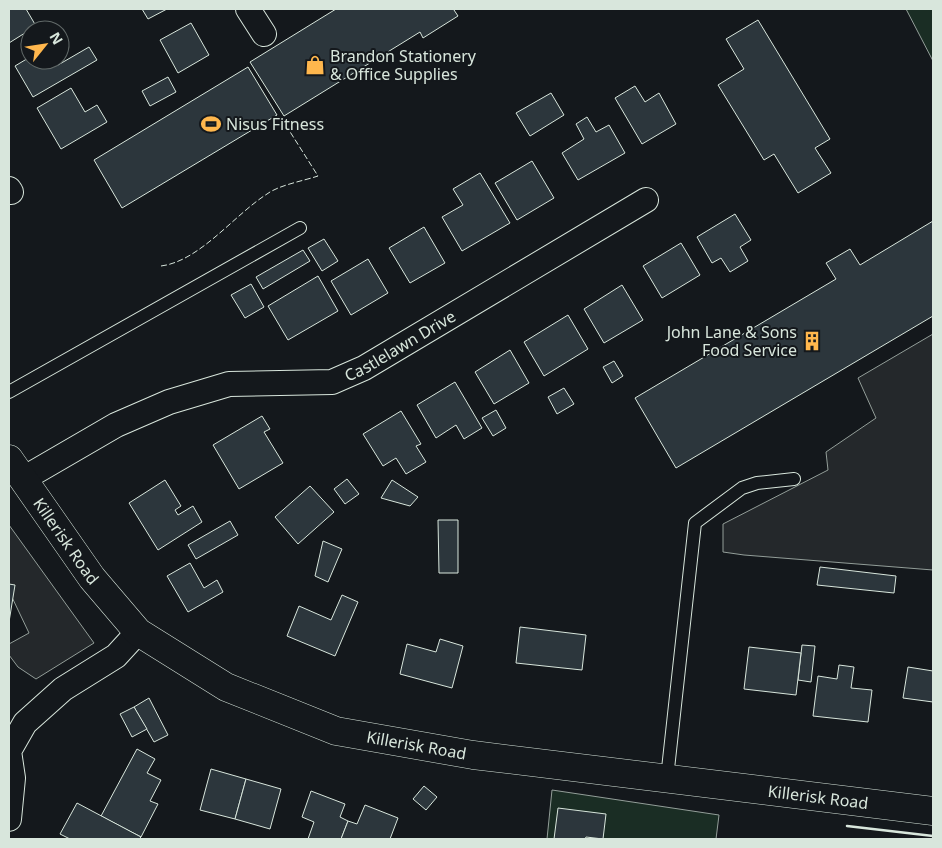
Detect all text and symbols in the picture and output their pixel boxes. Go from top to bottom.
north arrow [20,20,70,70]
text: N [46,29,68,48]
place label: Brandon Stationery & Office Supplies [330,45,477,85]
shop icon: Brandon Stationery & Office Supplies [304,54,326,76]
sports icon: Nisus Fitness [200,113,222,135]
place label: Nisus Fitness [226,113,324,135]
street label: Castlelawn Drive [341,305,460,386]
place label: John Lane & Sons Food Service [665,321,797,361]
building icon: John Lane & Sons Food Service [801,330,823,352]
street label: Killerisk Road [28,493,104,589]
street label: Killerisk Road [365,726,468,765]
street label: Killerisk Road [767,780,870,814]

